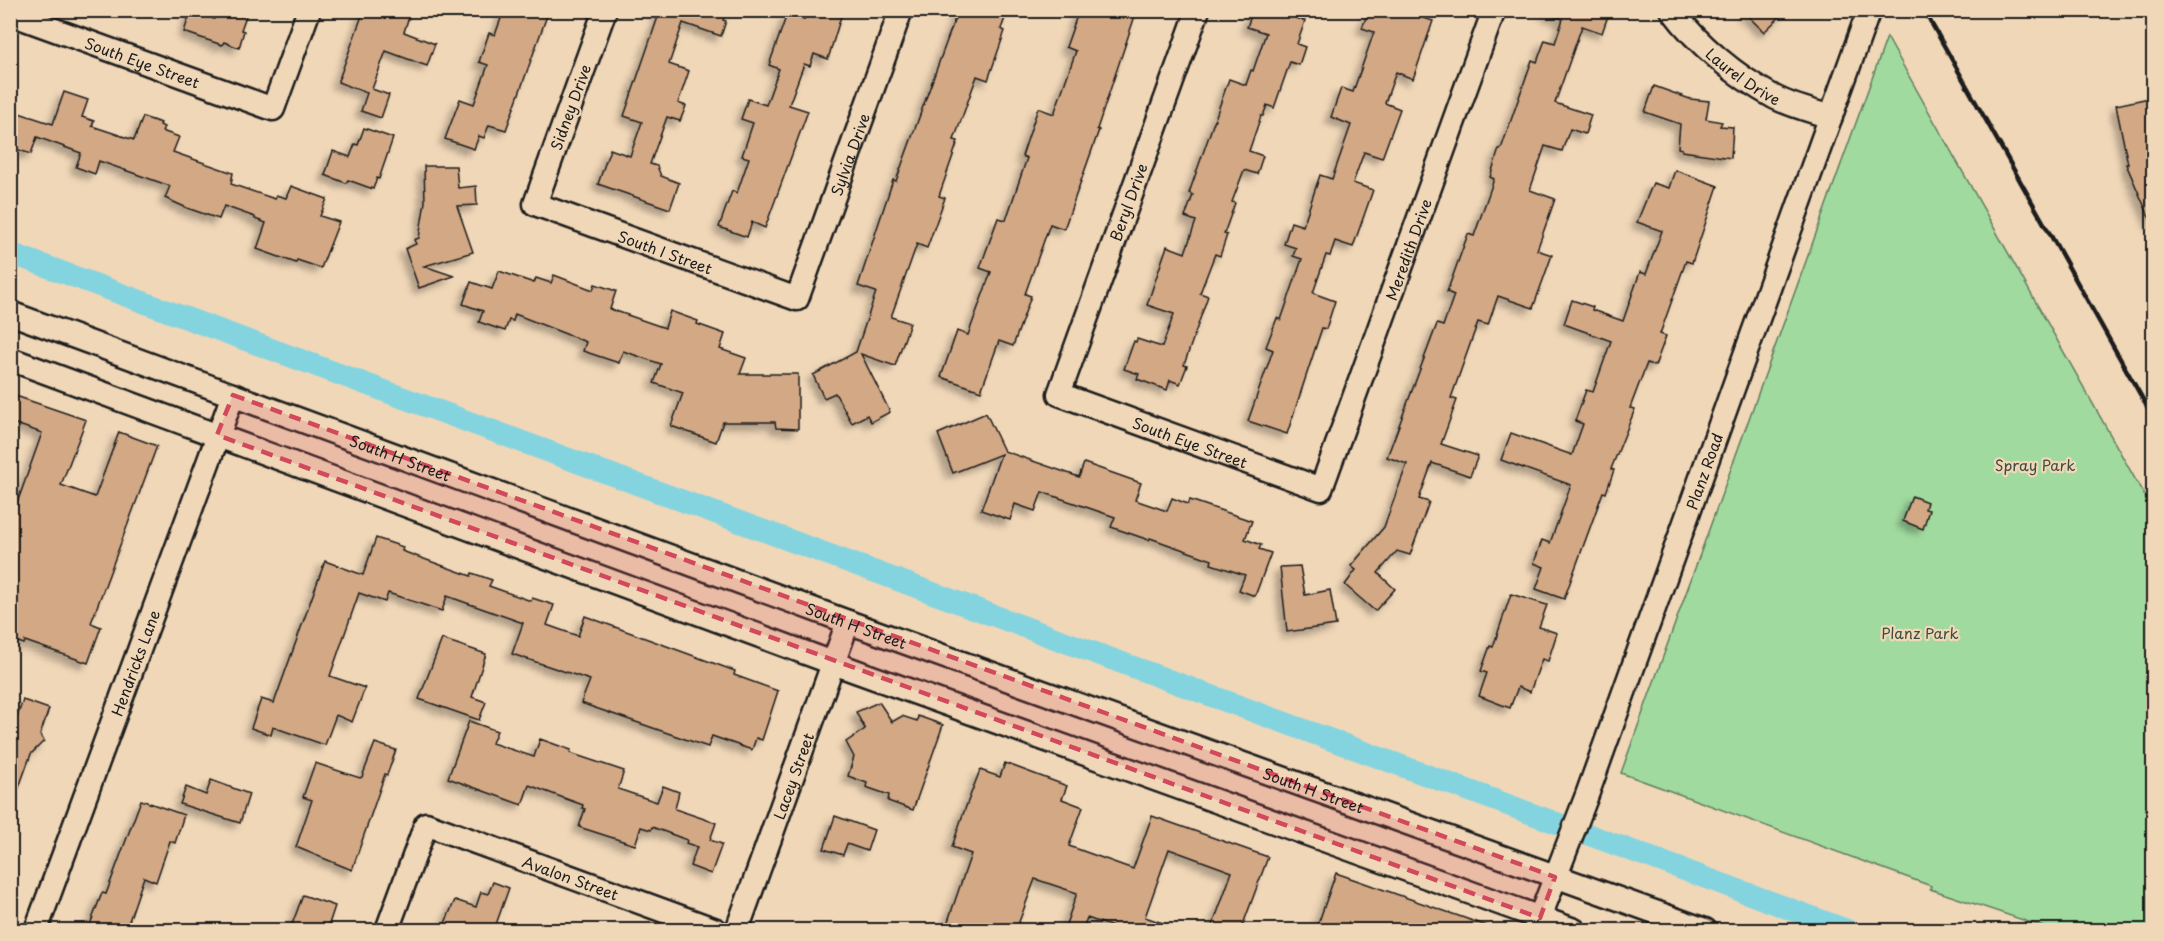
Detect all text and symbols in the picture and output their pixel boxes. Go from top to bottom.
street label: South Eye Street [82,30,203,93]
street label: Laurel Drive [1701,42,1785,110]
street label: Sidney Drive [544,61,596,153]
street label: Sylvia Drive [824,110,875,198]
street label: Beryl Drive [1103,160,1153,244]
street label: Meredith Drive [1379,195,1436,303]
street label: South I Street [615,224,716,279]
street label: South Eye Street [1130,410,1251,473]
street label: South H Street [347,428,454,486]
street label: Planz Road [1679,429,1728,512]
park label: Spray Park [1995,453,2075,476]
street label: South H Street [803,596,910,654]
street label: Hendricks Lane [104,606,165,719]
park label: Planz Park [1881,621,1959,644]
street label: Lacey Street [766,729,819,822]
street label: South H Street [1260,761,1367,818]
street label: Avalon Street [519,849,622,905]

